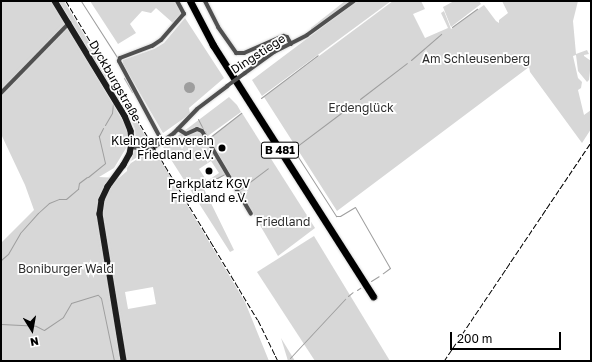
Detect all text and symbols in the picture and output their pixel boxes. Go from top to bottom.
street label: Dingstiege [228,31,288,77]
street label: Dyckburgstraße [86,38,144,124]
park label: Am Schleusenberg [422,52,530,66]
park label: Erdenglück [328,101,394,115]
place label: Kleingartenverein Friedland e.V. [111,134,214,162]
road number: B 481 [260,141,300,159]
marker: Kleingartenverein Friedland e.V. [217,143,227,153]
marker: Parkplatz KGV Friedland e.V. [204,166,214,176]
place label: Parkplatz KGV Friedland e.V. [168,177,250,205]
park label: Friedland [256,215,310,229]
park label: Boniburger Wald [18,262,114,276]
north arrow [12,310,52,350]
scale bar [452,324,563,350]
text: 200 m [457,331,492,346]
text: N [29,335,40,349]

